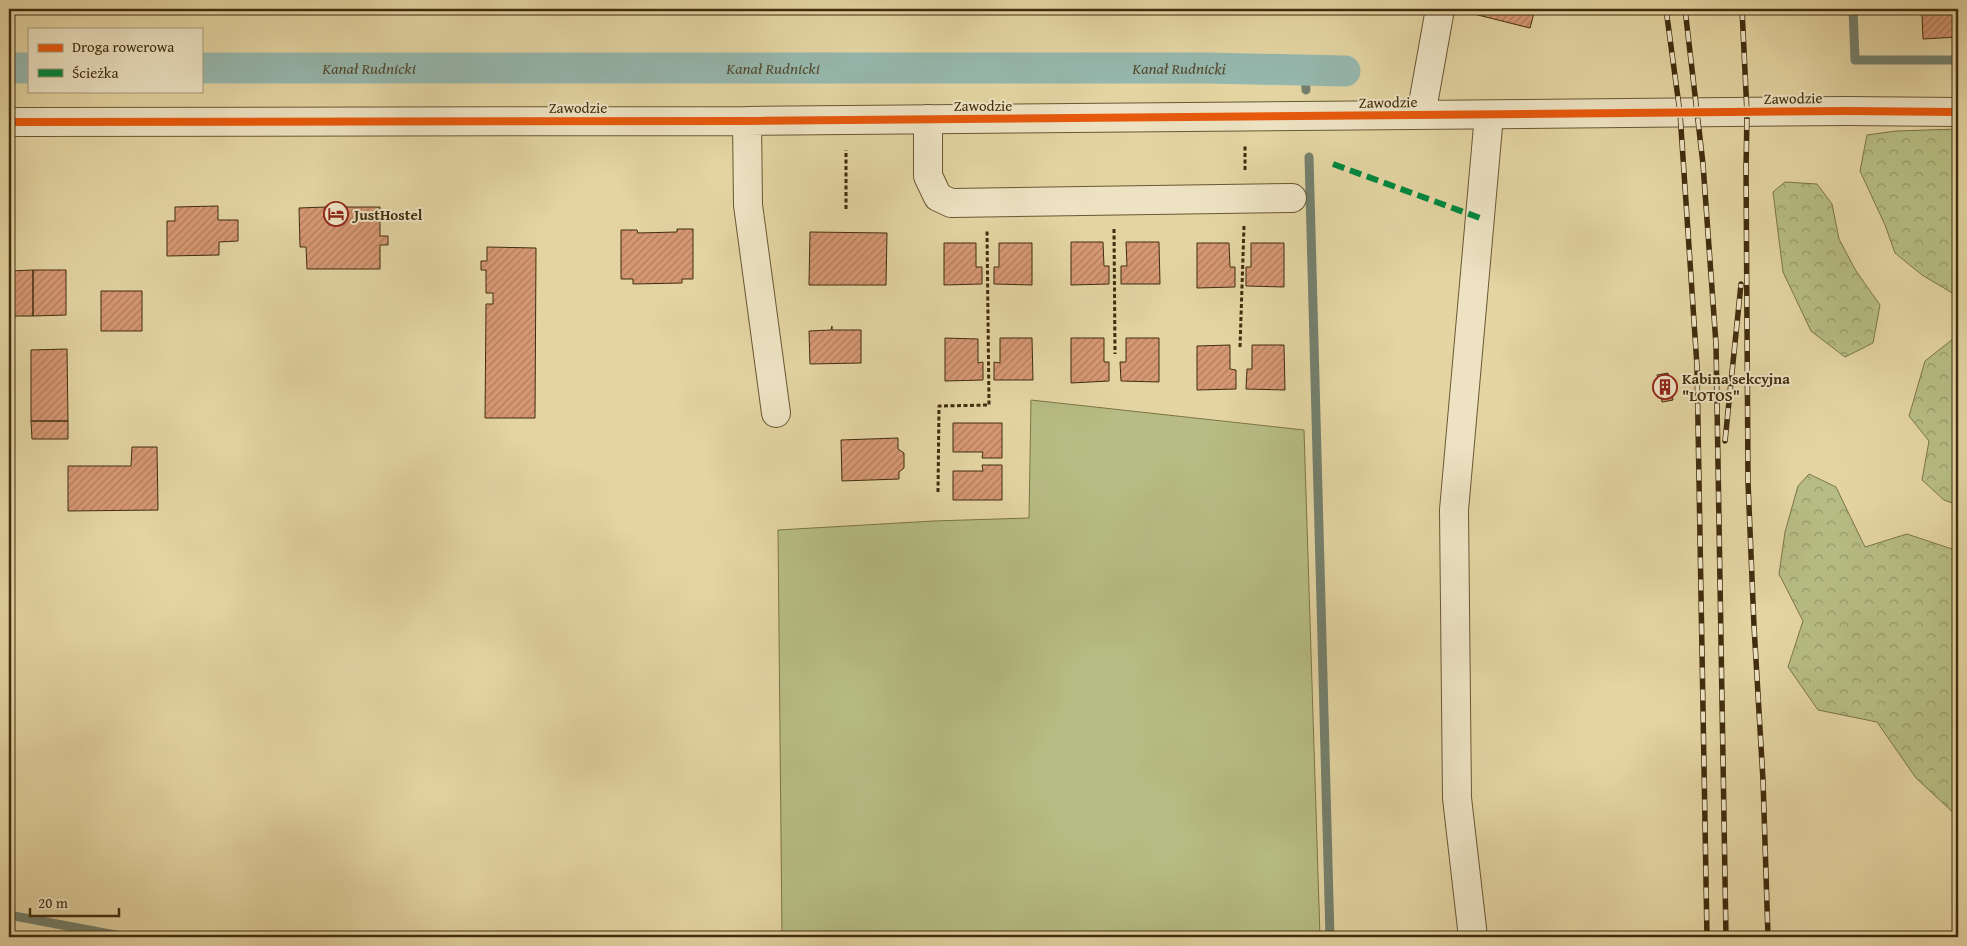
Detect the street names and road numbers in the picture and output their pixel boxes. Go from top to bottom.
street label: Zawodzie [1763,87,1823,109]
street label: Zawodzie [1358,91,1418,113]
street label: Zawodzie [954,95,1012,116]
street label: Zawodzie [549,97,607,118]

